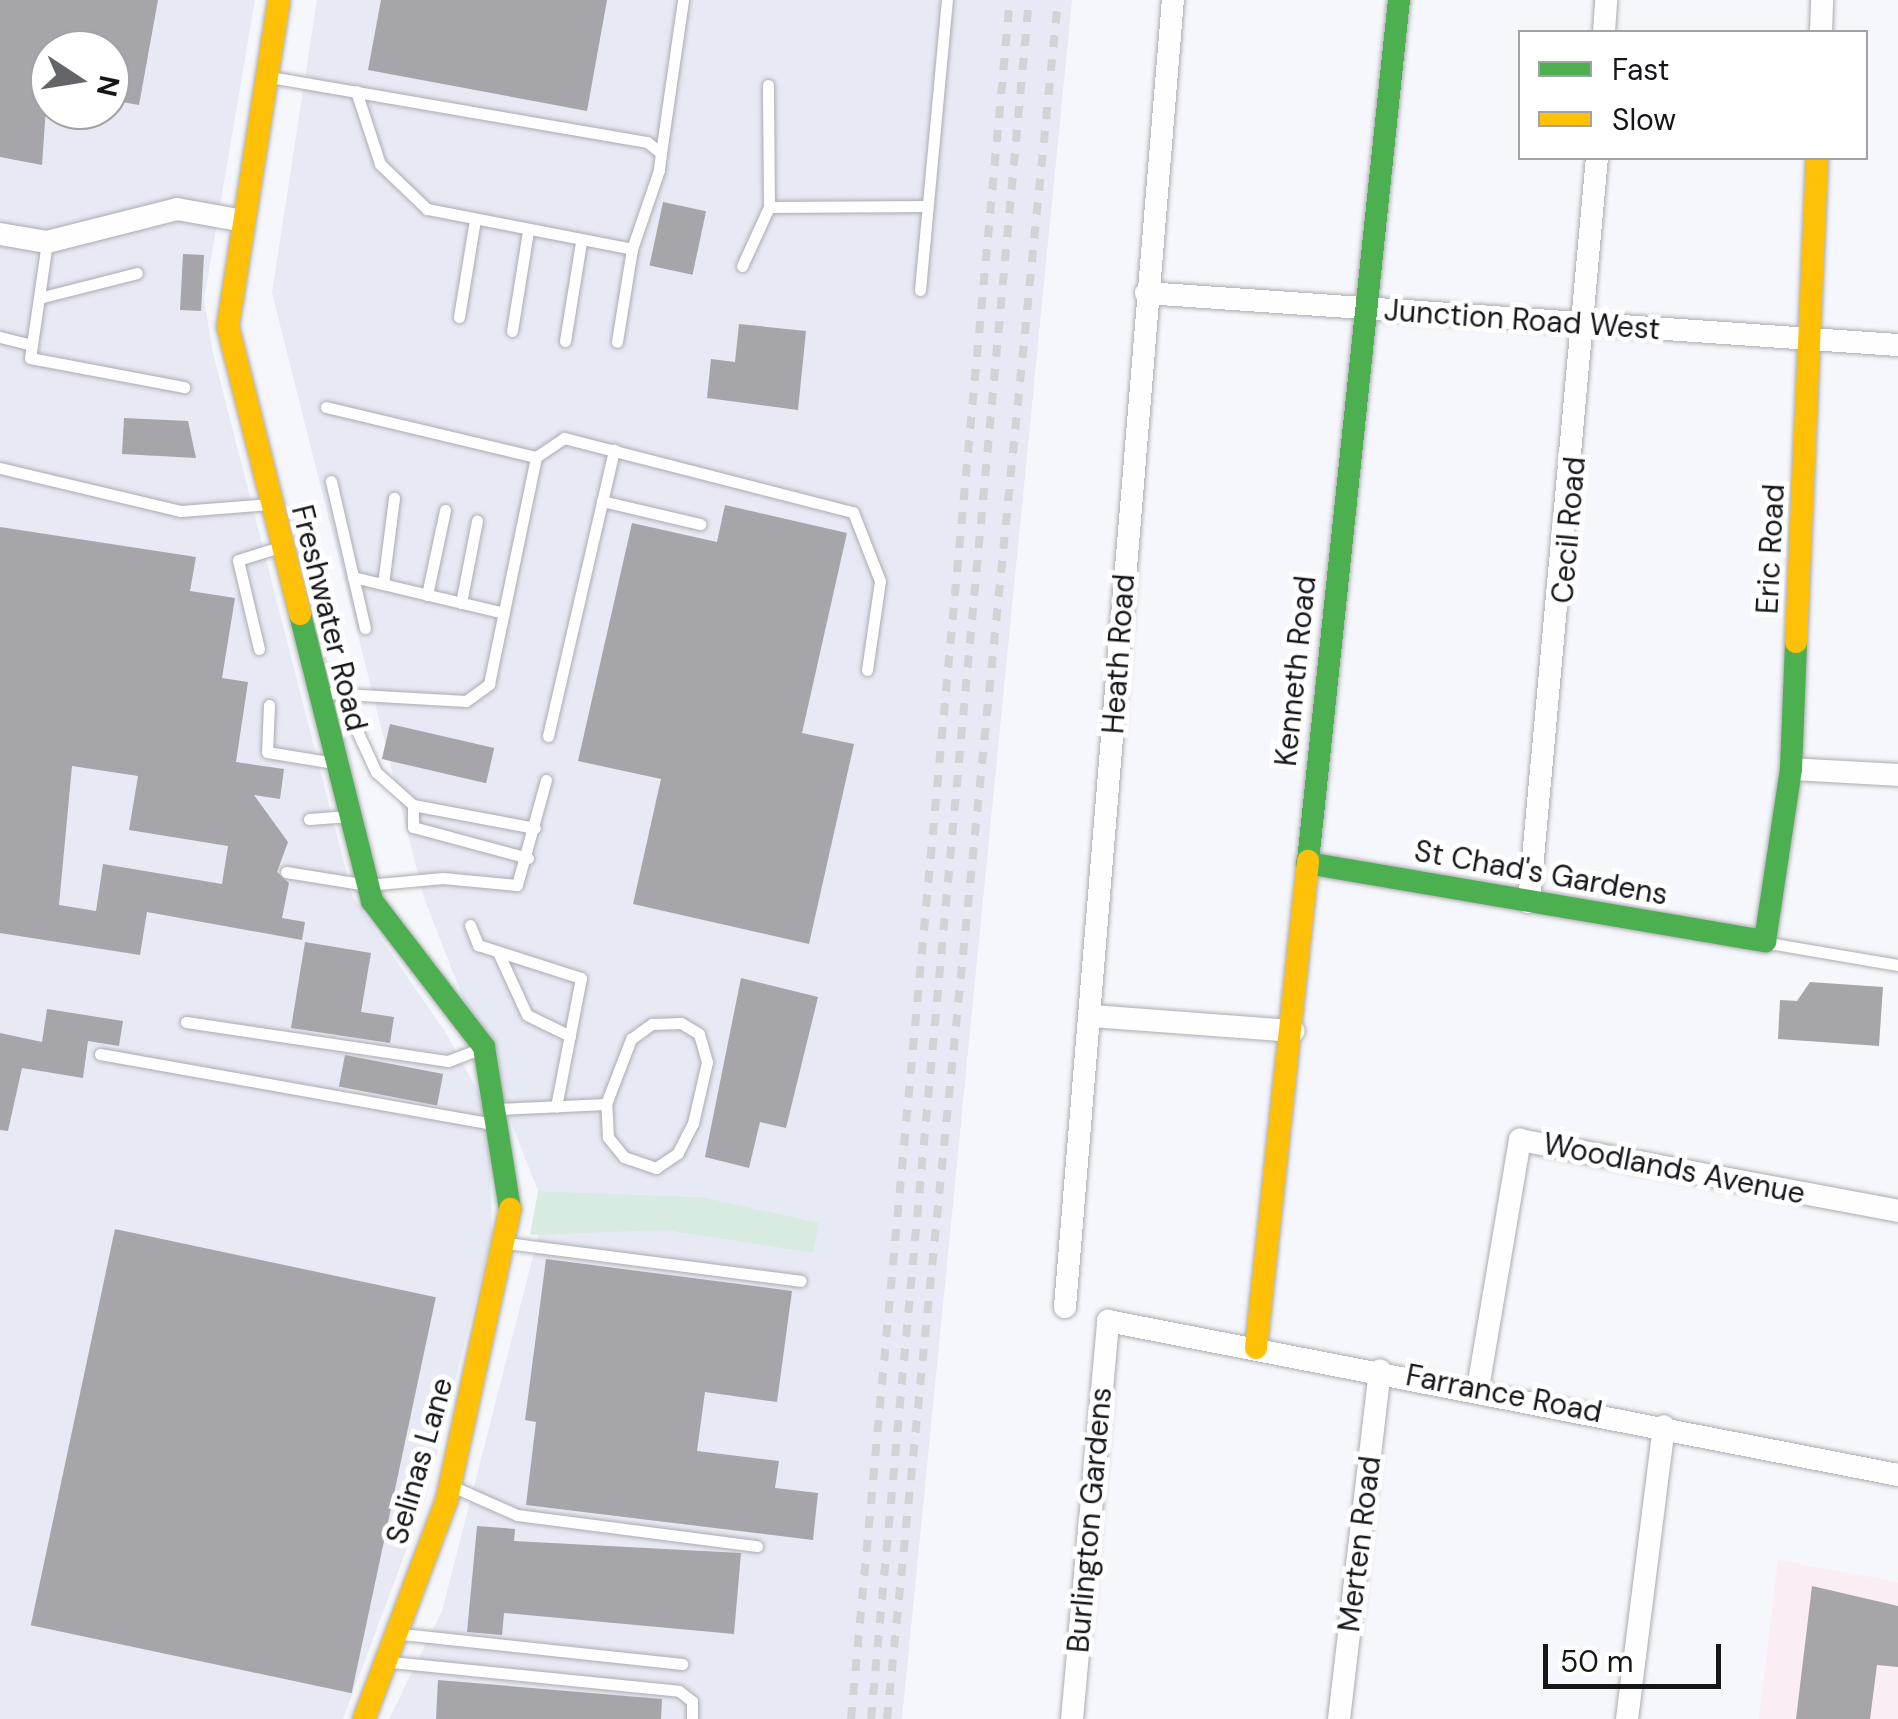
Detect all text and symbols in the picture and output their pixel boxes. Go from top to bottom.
north arrow [30,30,130,130]
legend [1518,30,1868,160]
text: Fast [1612,50,1670,89]
text: N [88,72,128,100]
text: Slow [1612,100,1676,139]
street label: Junction Road West [1383,292,1661,348]
street label: Cecil Road [1545,455,1593,605]
street label: Eric Road [1750,483,1792,615]
street label: Freshwater Road [284,501,374,735]
street label: Heath Road [1095,573,1143,735]
street label: Kenneth Road [1268,574,1324,768]
street label: St Chad's Gardens [1412,833,1670,913]
street label: Woodlands Avenue [1540,1126,1808,1212]
street label: Farrance Road [1403,1357,1605,1431]
street label: Selinas Lane [379,1374,461,1548]
street label: Burlington Gardens [1060,1386,1120,1654]
street label: Merten Road [1331,1454,1389,1634]
scale bar [1548,1624,1726,1686]
text: 50 m [1560,1642,1634,1681]

